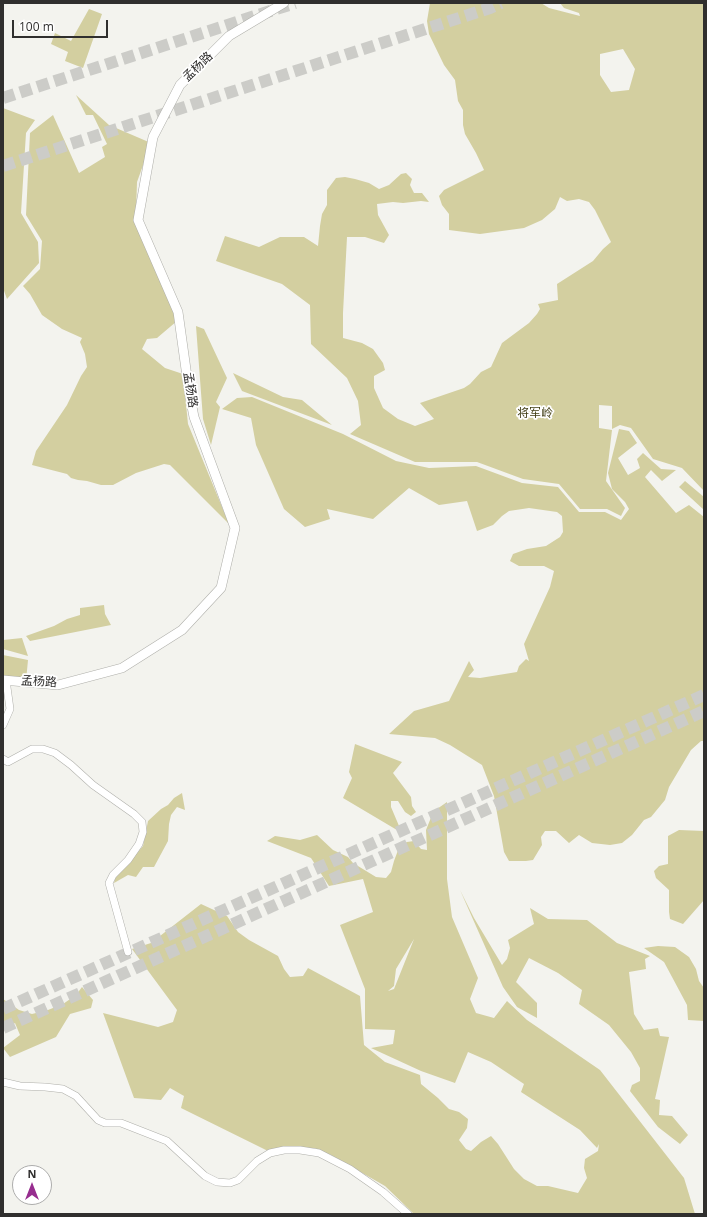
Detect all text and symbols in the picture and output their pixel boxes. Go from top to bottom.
scale bar [14,12,110,38]
text: 100 m [19,18,54,35]
street label: 孟杨路 [180,49,216,85]
street label: 孟杨路 [180,371,200,409]
park label: 将军岭 [517,407,553,421]
street label: 孟杨路 [21,674,57,690]
north arrow [12,1165,52,1205]
text: N [28,1166,36,1181]

